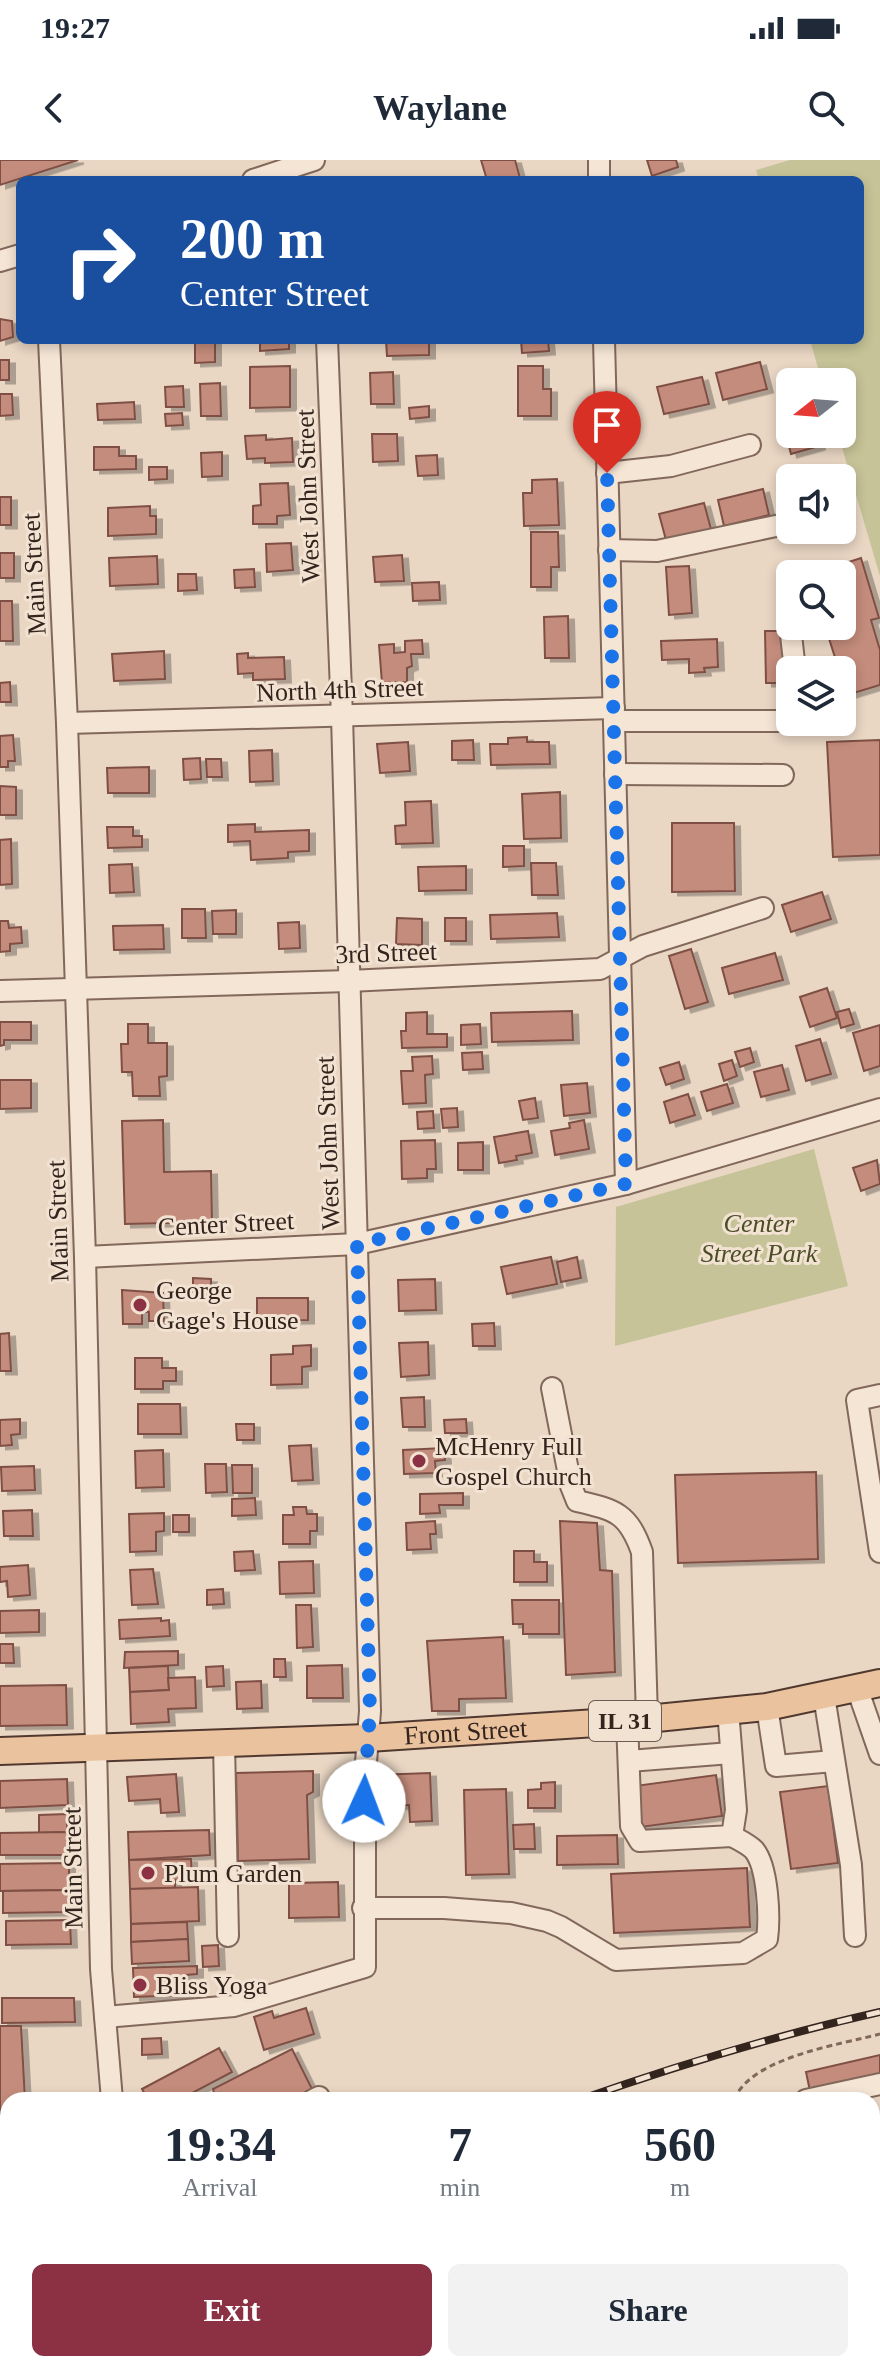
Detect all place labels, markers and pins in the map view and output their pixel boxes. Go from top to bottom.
pin [573,391,641,473]
place label: George Gage's House [156,1276,299,1335]
marker: George Gage's House [131,1296,149,1314]
place label: McHenry Full Gospel Church [435,1432,592,1491]
marker: McHenry Full Gospel Church [410,1452,428,1470]
place label: Plum Garden [164,1859,302,1888]
marker: Plum Garden [139,1864,157,1882]
place label: Bliss Yoga [156,1971,268,2000]
marker: Bliss Yoga [131,1976,149,1994]

